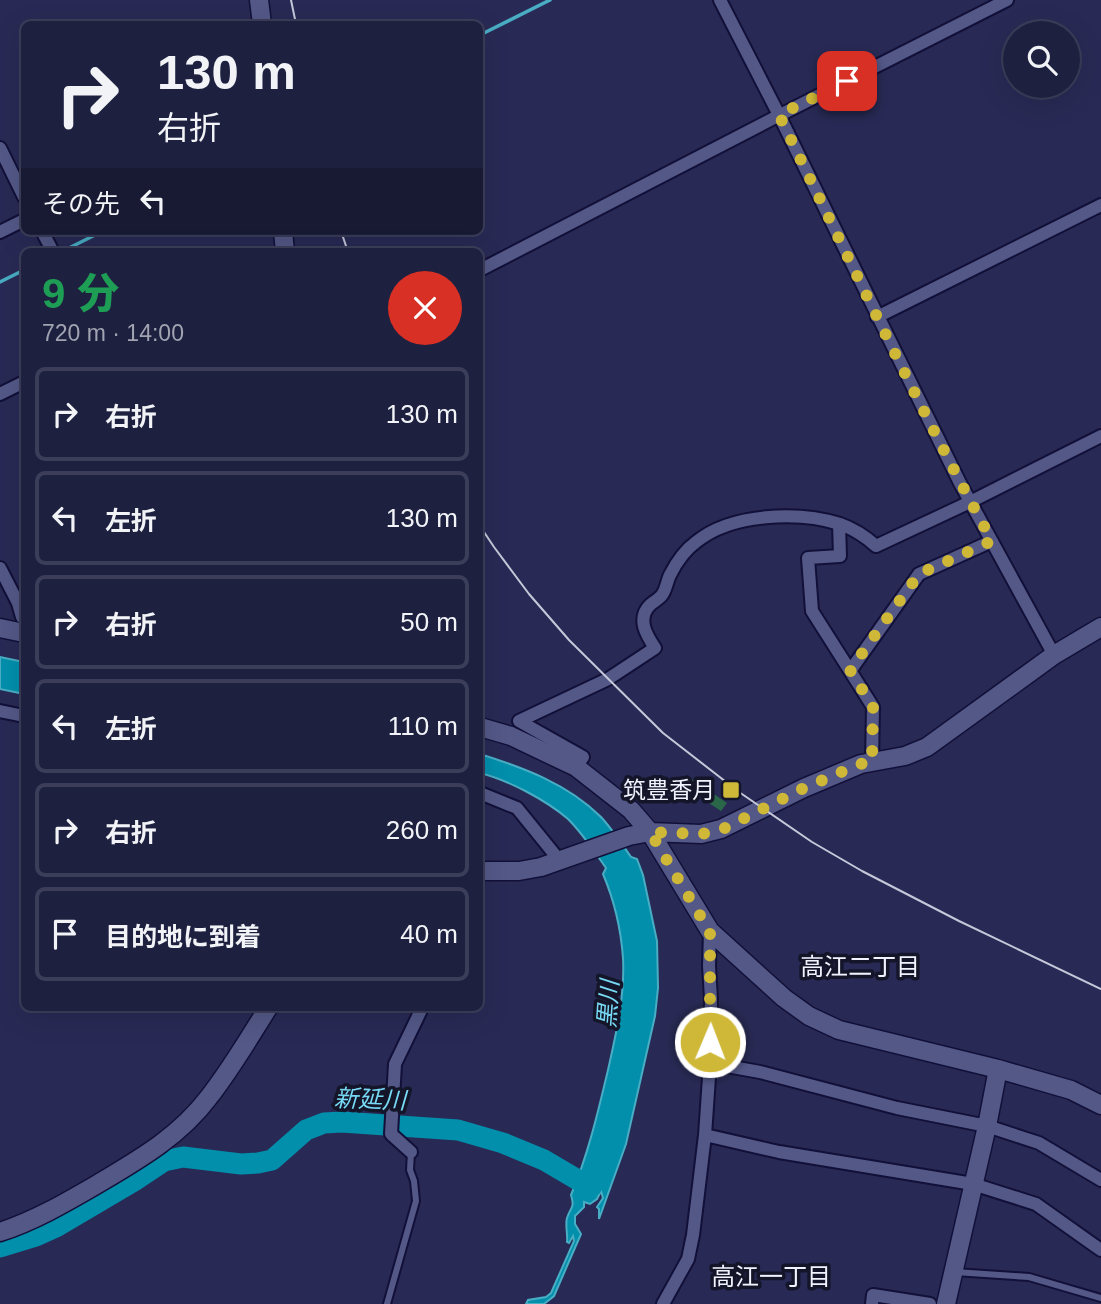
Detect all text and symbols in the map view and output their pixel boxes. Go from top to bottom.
map controls [1003,21,1080,98]
button: search [1003,21,1080,98]
text: 130 m [157,45,296,99]
icon: right [42,49,133,140]
pin [817,51,877,111]
icon: arrive [828,62,866,100]
text: 右折 [157,110,221,146]
icon: left [134,182,172,220]
text: その先 [42,189,120,219]
text: 9 分 [42,270,119,317]
button: close [388,271,462,345]
text: 720 m · 14:00 [42,320,184,346]
icon: right [46,395,84,433]
text: 130 m [386,399,458,429]
text: 右折 [105,402,157,432]
icon: left [46,499,84,537]
text: 130 m [386,503,458,533]
text: 左折 [105,506,157,536]
icon: right [46,603,84,641]
text: 50 m [400,607,458,637]
text: 右折 [105,610,157,640]
icon: left [46,707,84,745]
text: 110 m [388,711,458,741]
text: 左折 [105,714,157,744]
place label: 筑豊香月 [623,777,715,803]
marker: 筑豊香月 [721,780,741,800]
icon: right [46,811,84,849]
text: 260 m [386,815,458,845]
text: 右折 [105,818,157,848]
icon: arrive [46,915,84,953]
text: 40 m [400,919,458,949]
text: 目的地に到着 [105,922,261,952]
district label: 高江二丁目 [800,953,920,980]
water label: 黒川 [593,976,623,1029]
position arrow [673,1005,747,1079]
water label: 新延川 [334,1084,409,1114]
district label: 高江一丁目 [711,1263,831,1290]

